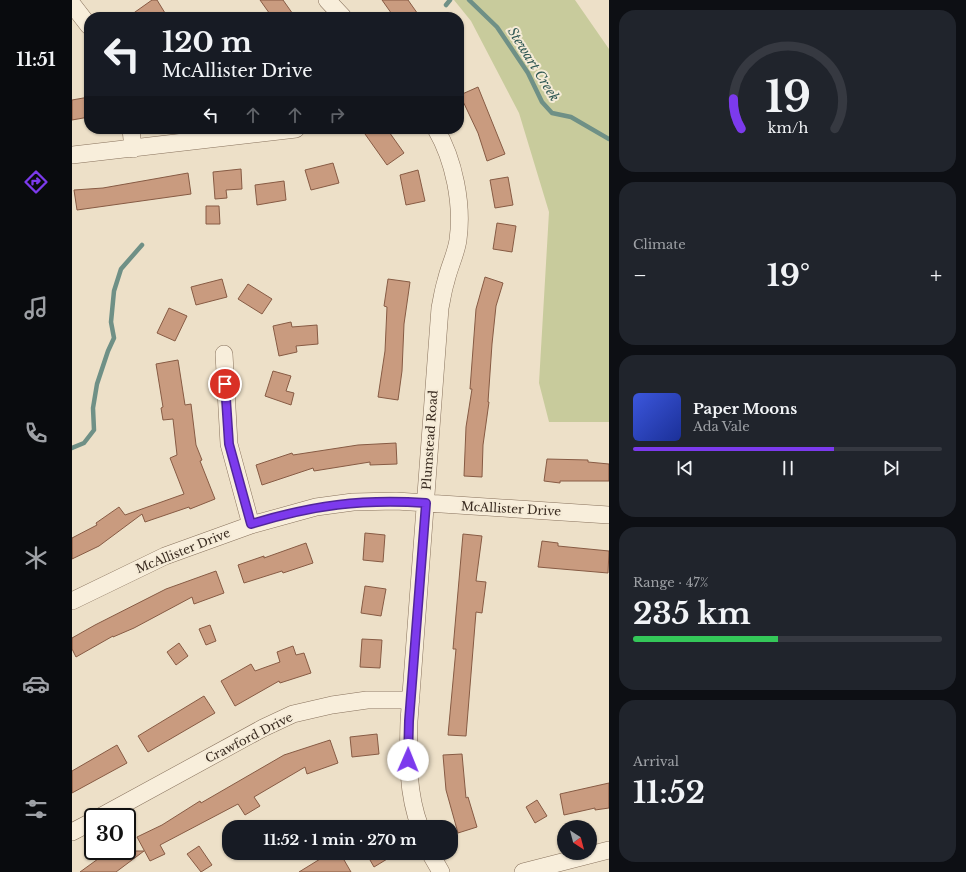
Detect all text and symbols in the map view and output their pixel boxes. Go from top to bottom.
water label: Stewart Creek [504,24,563,105]
text: 120 m [162,25,252,60]
icon: left [96,28,148,80]
text: 11:51 [16,49,56,71]
text: McAllister Drive [162,60,313,82]
text: 19 [764,72,811,123]
icon: left [200,104,222,126]
icon: ahead [242,104,264,126]
icon: ahead [284,104,306,126]
icon: right [326,104,348,126]
text: km/h [767,119,808,137]
icon: directions [22,168,50,196]
text: Climate [633,236,686,253]
text: 19° [767,257,810,294]
text: − [633,262,647,289]
text: + [930,262,942,289]
icon: music [22,294,50,322]
pin [208,367,242,401]
icon: arrive [214,373,236,395]
street label: Plumstead Road [419,390,440,490]
text: Paper Moons [693,399,797,418]
text: Ada Vale [693,418,750,435]
icon: phone [22,419,50,447]
icon: previous [674,457,696,479]
icon: pause [777,457,799,479]
icon: next [880,457,902,479]
street label: McAllister Drive [461,498,562,519]
street label: McAllister Drive [133,525,232,576]
icon: climate [22,544,50,572]
text: Range · 47% [633,574,709,591]
text: 235 km [633,595,751,632]
icon: car [22,670,50,698]
street label: Crawford Drive [203,709,295,766]
position arrow [387,739,429,781]
text: Arrival [633,753,679,770]
text: 11:52 [633,774,705,811]
icon: filters [22,795,50,823]
speed limit sign: 30 [84,808,136,860]
north arrow [557,820,597,860]
map controls [557,820,597,860]
text: 11:52 · 1 min · 270 m [263,830,417,849]

